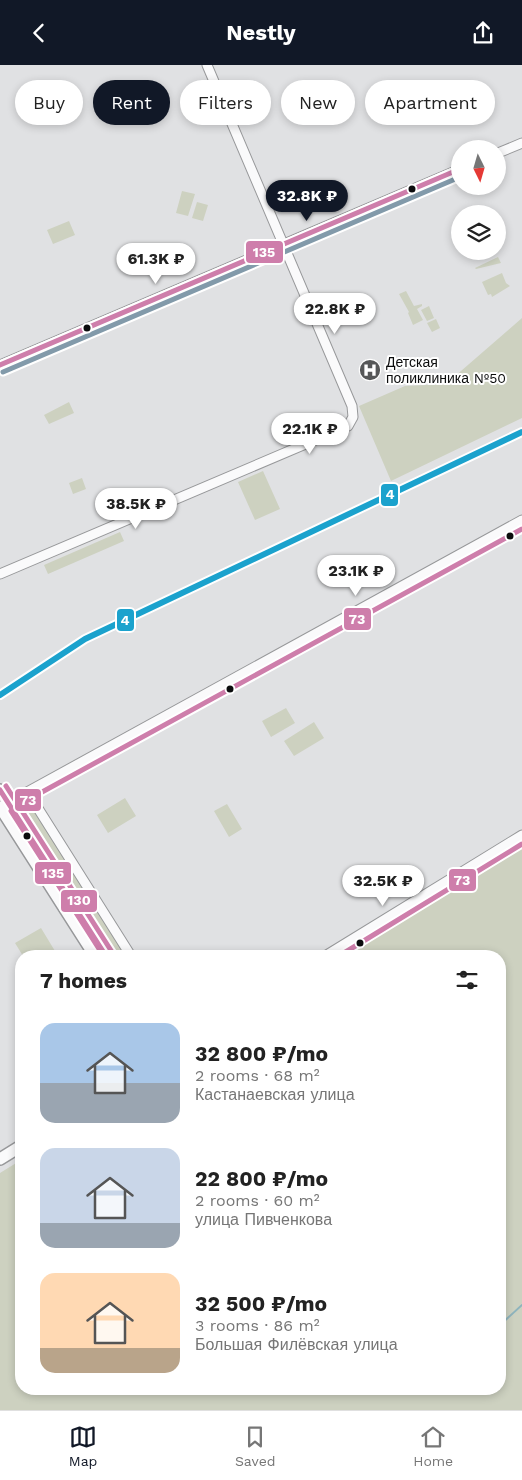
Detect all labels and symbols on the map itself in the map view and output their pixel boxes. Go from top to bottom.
north arrow [451,140,506,195]
pin: 32.8K ₽ [261,179,353,222]
unlabelled marker [407,184,417,194]
line badge: 135 [245,240,284,264]
pin: 61.3K ₽ [110,243,202,285]
text: 135 [253,244,275,260]
pin: 22.8K ₽ [289,293,381,335]
unlabelled marker [82,323,92,333]
place label: Детская поликлиника №50 [386,354,506,386]
hospital icon: Детская поликлиника №50 [358,358,382,382]
pin: 22.1K ₽ [264,413,356,455]
line badge: 4 [380,483,399,507]
text: 4 [385,486,395,502]
pin: 38.5K ₽ [90,487,182,530]
unlabelled marker [505,531,515,541]
pin: 23.1K ₽ [310,555,402,597]
line badge: 73 [343,607,372,631]
line badge: 4 [116,608,135,632]
text: 73 [349,611,365,627]
text: 4 [120,612,130,628]
unlabelled marker [225,684,235,694]
line badge: 73 [14,788,42,812]
text: 73 [20,792,36,808]
unlabelled marker [22,831,32,841]
line badge: 135 [34,861,72,885]
text: 135 [42,865,64,881]
pin: 32.5K ₽ [337,865,429,907]
line badge: 73 [448,868,477,892]
text: 73 [454,872,470,888]
line badge: 130 [60,889,98,913]
text: 130 [67,892,91,908]
unlabelled marker [355,938,365,948]

